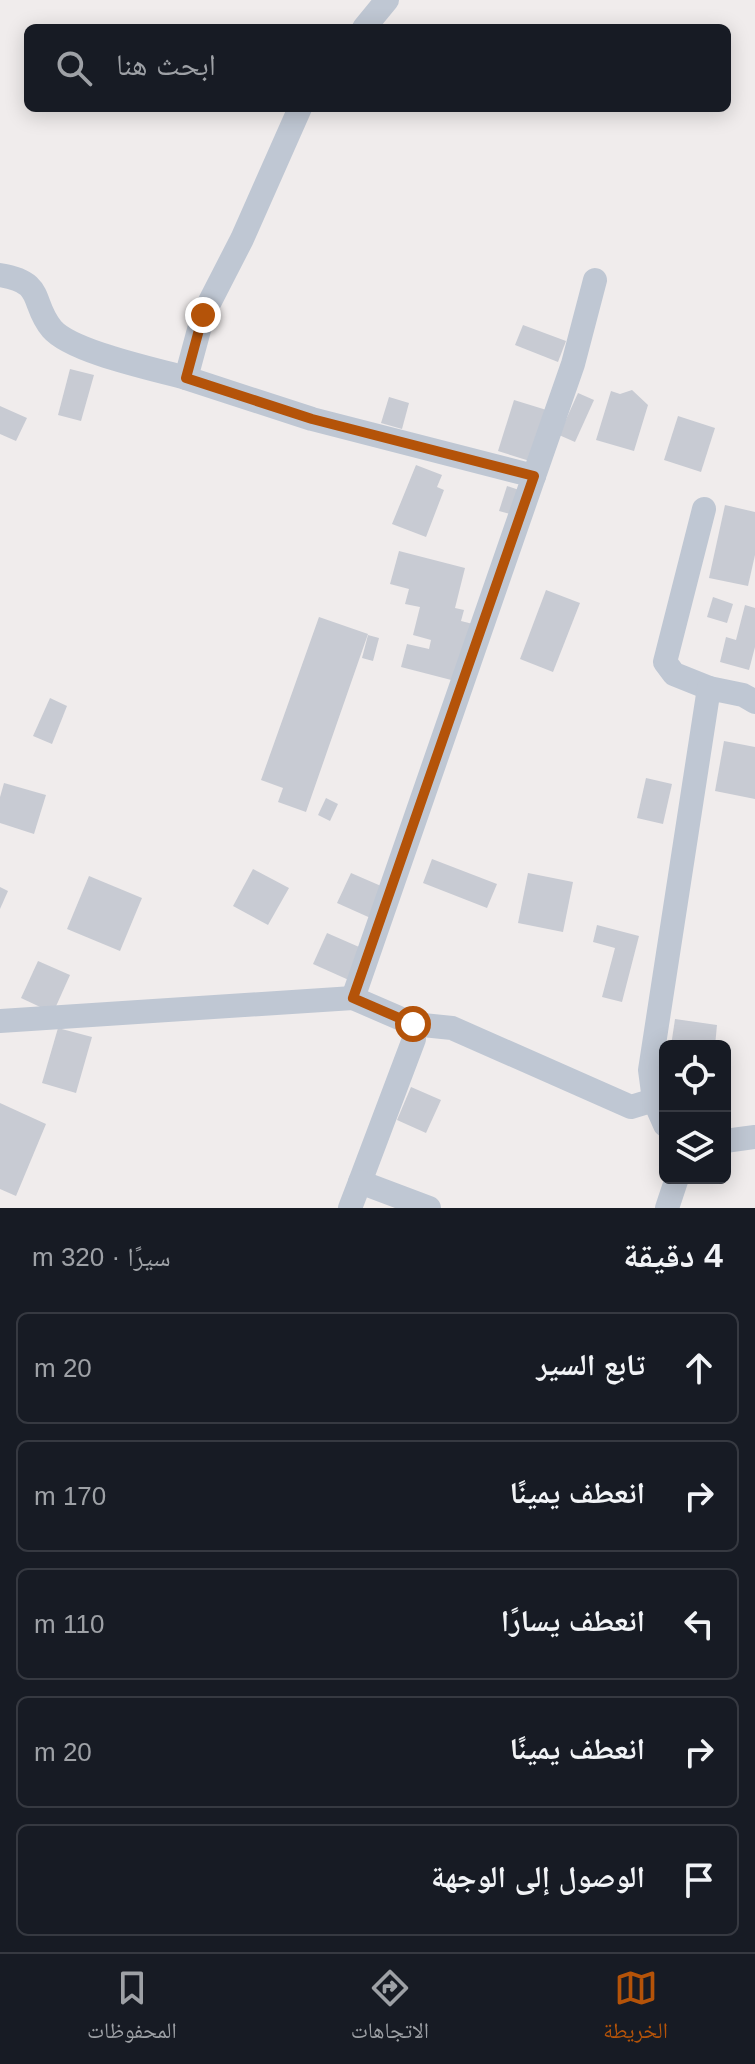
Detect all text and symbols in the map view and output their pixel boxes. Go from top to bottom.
search box [24,24,731,112]
icon: search [52,46,96,90]
text: ابحث هنا [116,48,216,81]
route end [185,297,221,333]
route start [395,1006,431,1042]
map controls [659,1040,731,1184]
button: locate [659,1040,731,1112]
button: layers [659,1112,731,1184]
text: 4 دقيقة [623,1236,723,1274]
text: سيرًا · 320 m [32,1242,171,1272]
icon: ahead [677,1346,721,1390]
text: تابع السير [537,1348,645,1381]
text: 20 m [34,1353,92,1383]
icon: right [677,1474,721,1518]
text: انعطف يمينًا [509,1476,645,1509]
text: 170 m [34,1481,106,1511]
icon: left [677,1602,721,1646]
text: انعطف يسارًا [501,1604,645,1637]
text: 110 m [34,1609,104,1639]
icon: right [677,1730,721,1774]
text: انعطف يمينًا [509,1732,645,1765]
text: 20 m [34,1737,92,1767]
icon: arrive [677,1858,721,1902]
text: الوصول إلى الوجهة [431,1860,645,1893]
tab: المحفوظات [87,1966,177,2052]
tab: الاتجاهات [351,1966,429,2052]
tab: الخريطة [603,1966,668,2052]

